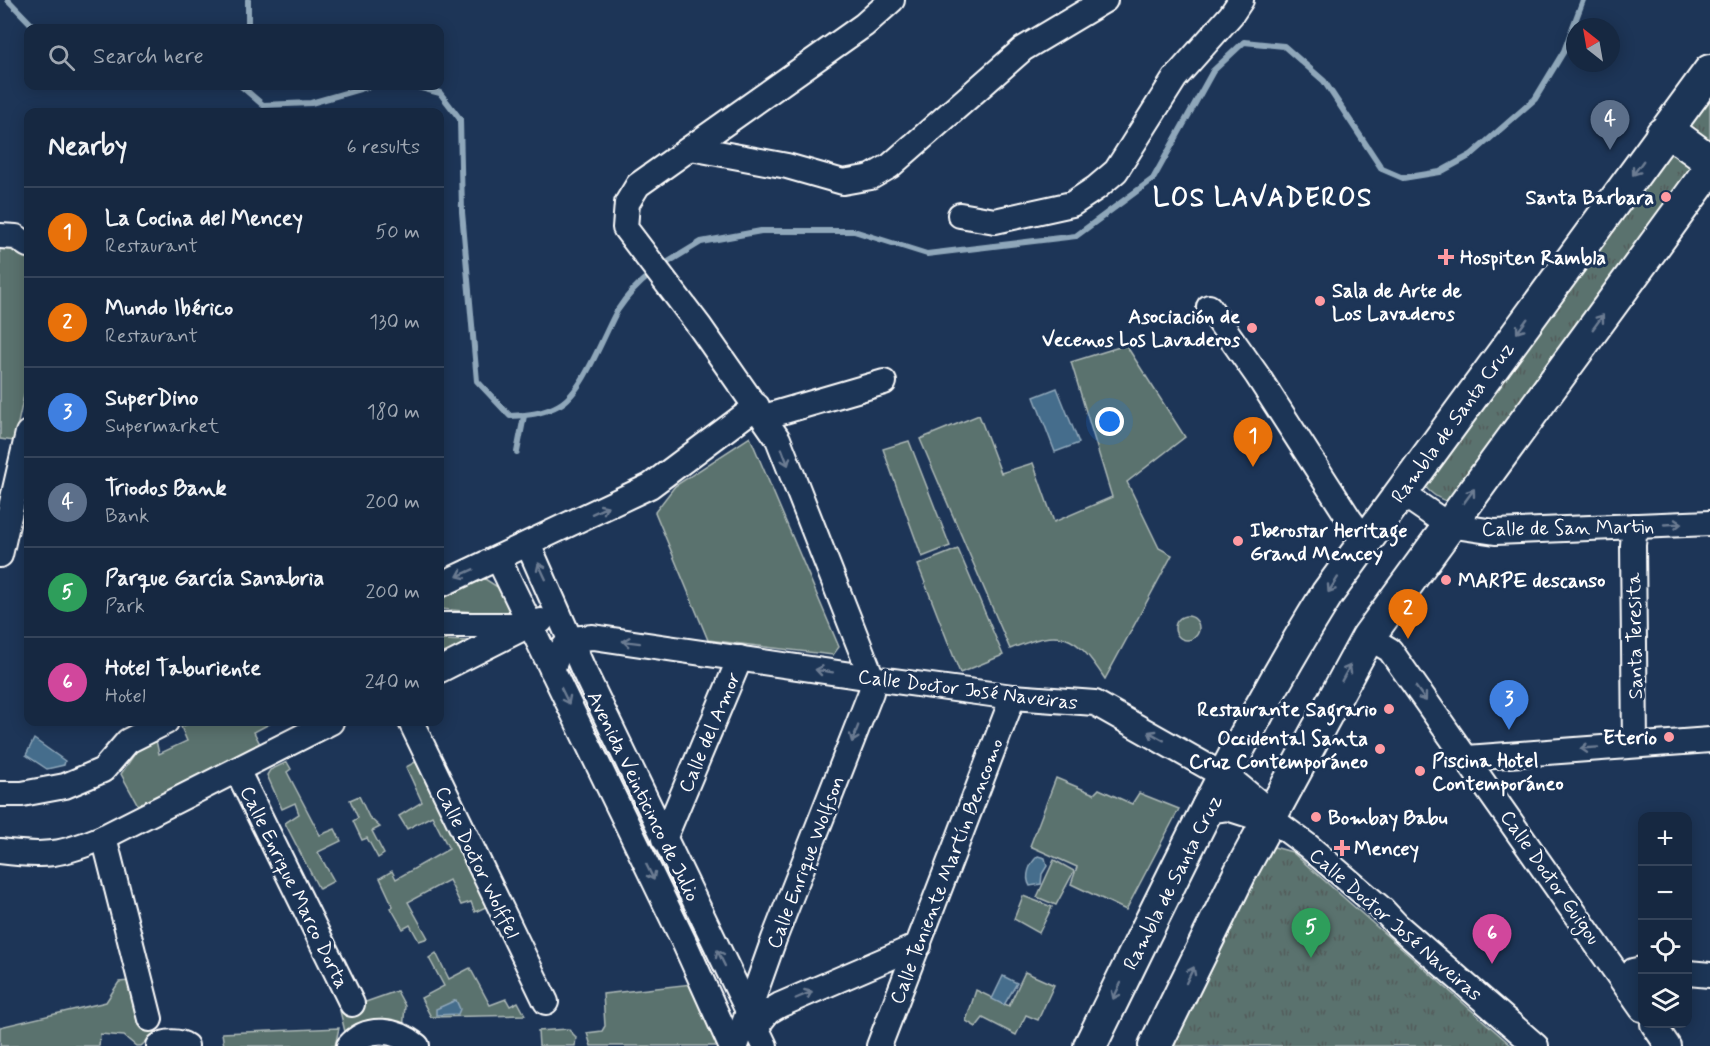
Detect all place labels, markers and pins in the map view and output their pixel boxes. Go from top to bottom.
pin: 4 [1590,100,1630,150]
place label: Santa Barbara [1526,185,1654,212]
marker: Santa Barbara [1659,190,1673,204]
place label: Hospiten Rambla [1460,245,1606,272]
marker: Hospiten Rambla [1437,248,1455,266]
place label: Sala de Arte de Los Lavaderos [1332,278,1462,328]
marker: Sala de Arte de Los Lavaderos [1313,294,1327,308]
place label: Asociación de Vecenos Los Lavaderos [1042,304,1240,354]
marker: Asociación de Vecenos Los Lavaderos [1245,321,1259,335]
pin: 1 [1234,418,1272,467]
place label: Iberostar Heritage Grand Mencey [1250,518,1408,568]
marker: Iberostar Heritage Grand Mencey [1231,534,1245,548]
place label: MARPE descanso [1458,568,1605,595]
marker: MARPE descanso [1439,573,1453,587]
pin: 2 [1388,590,1428,639]
pin: 3 [1490,680,1528,730]
place label: Restaurante Sagrario [1197,697,1377,726]
marker: Restaurante Sagrario [1382,702,1396,716]
place label: Eterio [1603,725,1657,752]
place label: Occidental Santa Cruz Contemporáneo [1189,726,1368,776]
marker: Eterio [1662,730,1676,744]
marker: Occidental Santa Cruz Contemporáneo [1373,742,1387,756]
place label: Piscina Hotel Contemporáneo [1432,748,1564,798]
marker: Piscina Hotel Contemporáneo [1413,764,1427,778]
place label: Bombay Babu [1328,805,1448,832]
marker: Bombay Babu [1309,810,1323,824]
place label: Mencey [1354,836,1419,863]
marker: Mencey [1335,841,1349,855]
pin: 5 [1292,908,1330,958]
pin: 6 [1472,914,1512,964]

